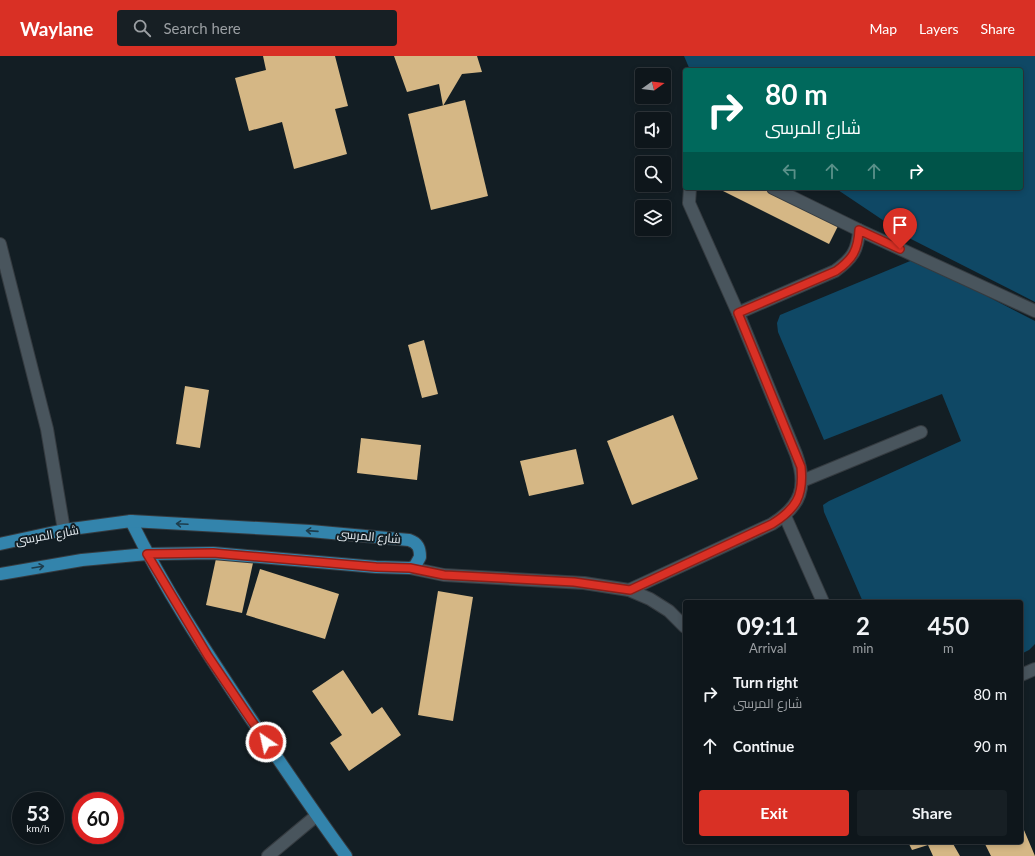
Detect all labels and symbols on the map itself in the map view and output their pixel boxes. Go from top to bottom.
north arrow [635,68,671,104]
pin [883,208,917,249]
one-way arrow [176,520,189,528]
street label: شارع المرسى [14,522,80,549]
street label: شارع المرسى [336,526,402,547]
one-way arrow [306,527,319,535]
one-way arrow [31,563,44,571]
position arrow [245,721,287,763]
speed limit sign: 60 [72,792,124,844]

